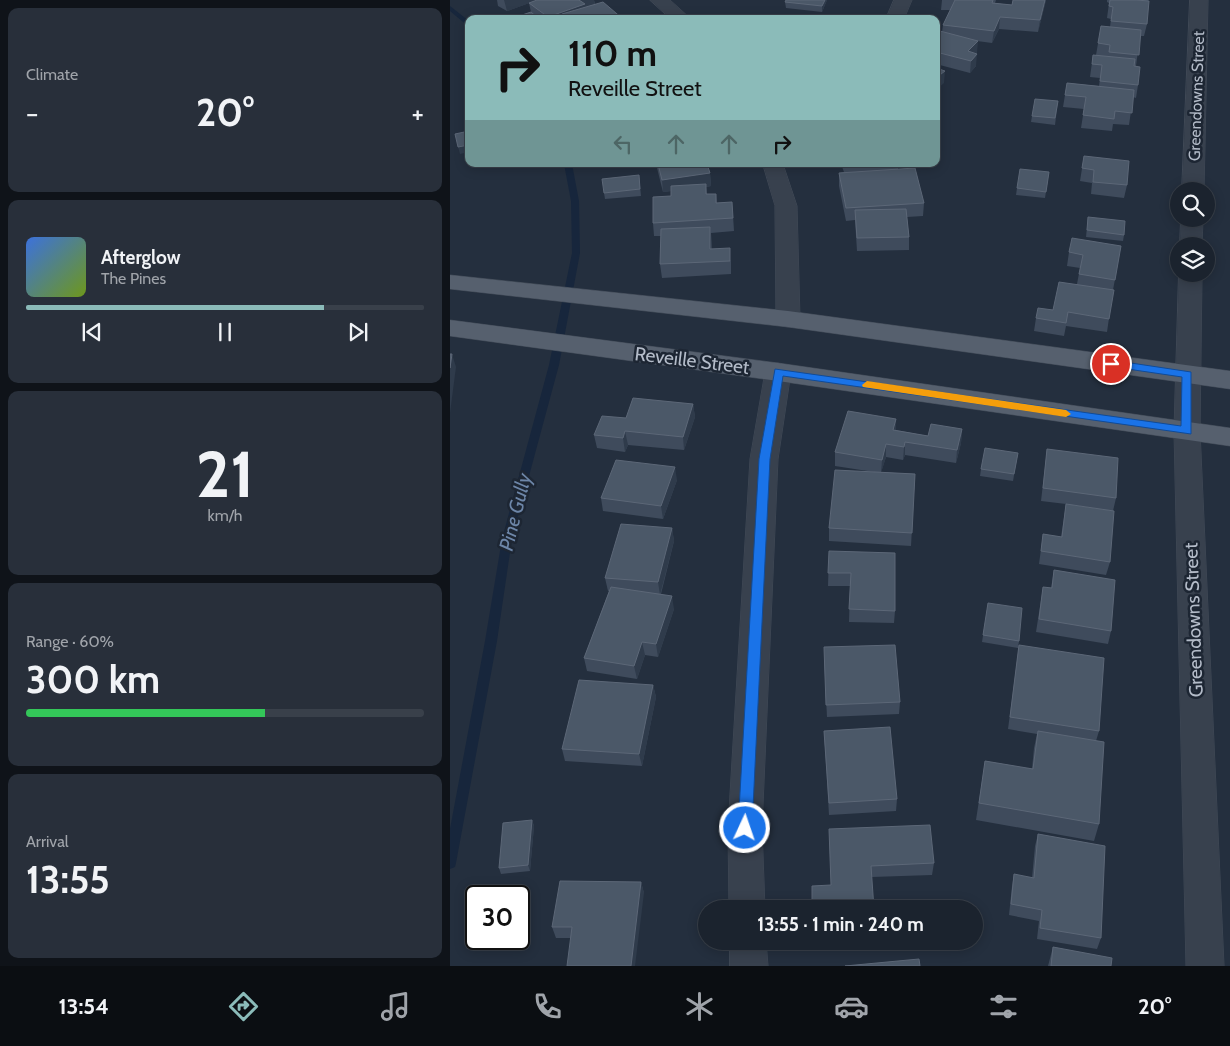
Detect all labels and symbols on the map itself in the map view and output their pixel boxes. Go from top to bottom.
street label: Greendowns Street [1185,30,1208,161]
street label: Reveille Street [633,342,751,379]
pin [1090,343,1132,385]
water label: Pine Gully [494,470,536,553]
street label: Greendowns Street [1179,542,1208,698]
position arrow [718,801,770,853]
speed limit sign: 30 [465,885,530,950]

